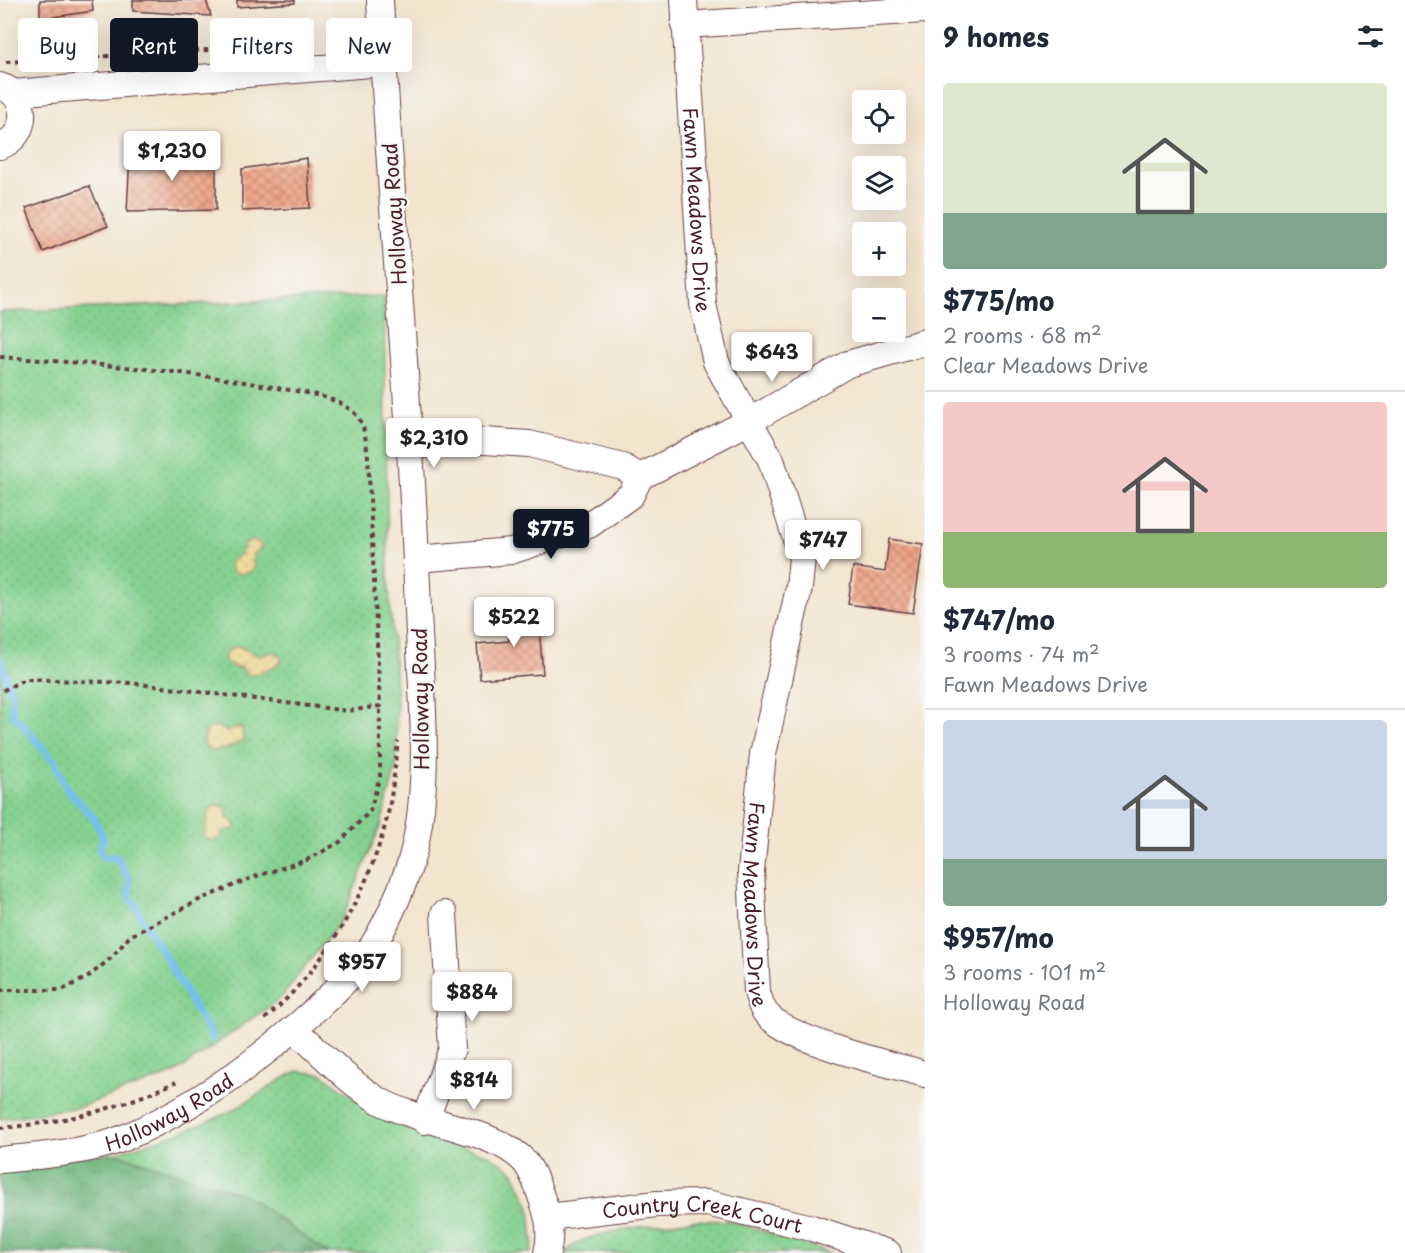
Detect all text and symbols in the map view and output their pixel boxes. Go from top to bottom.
text: 9 homes [943,17,1049,56]
chip: Buy [18,18,98,72]
chip: Rent [110,18,198,72]
chip: Filters [210,18,314,72]
chip: New [326,18,412,72]
icon: filters [1354,20,1387,53]
map controls [852,90,906,342]
button: locate [852,90,906,144]
street label: Fawn Meadows Drive [676,106,719,315]
icon: home [1111,122,1219,230]
pin: $1,230 [123,131,221,182]
text: $1,230 [138,135,206,165]
street label: Holloway Road [374,142,414,286]
button: layers [852,156,906,210]
button: + [852,222,906,276]
text: $775/mo [943,281,1054,320]
button: − [852,288,906,342]
text: 2 rooms · 68 m² [943,320,1102,350]
pin: $643 [736,332,808,383]
text: $643 [745,336,799,366]
text: Clear Meadows Drive [943,350,1148,380]
pin: $2,310 [385,418,483,469]
text: $2,310 [400,422,468,452]
icon: home [1111,441,1219,549]
pin: $775 [515,509,587,560]
text: $775 [527,513,575,543]
pin: $747 [787,520,859,571]
text: $747 [799,524,847,554]
pin: $522 [478,597,550,648]
text: $747/mo [943,600,1055,639]
text: $522 [488,601,540,631]
street label: Holloway Road [404,628,436,770]
text: 3 rooms · 74 m² [943,639,1100,669]
text: Fawn Meadows Drive [943,669,1148,699]
icon: home [1111,759,1219,867]
street label: Fawn Meadows Drive [735,801,776,1010]
text: $957/mo [943,918,1054,957]
pin: $957 [326,942,398,993]
text: $957 [338,946,386,976]
text: 3 rooms · 101 m² [943,957,1106,987]
pin: $884 [436,972,508,1023]
text: $884 [446,976,498,1006]
text: Holloway Road [943,987,1085,1017]
pin: $814 [438,1060,510,1111]
text: $814 [450,1064,498,1094]
street label: Holloway Road [101,1065,239,1159]
street label: Country Creek Court [600,1188,806,1240]

